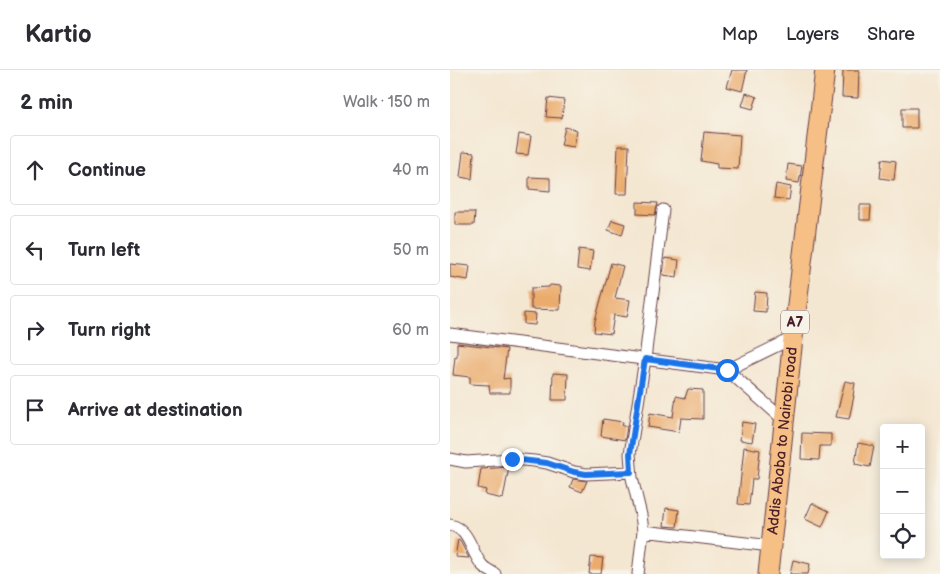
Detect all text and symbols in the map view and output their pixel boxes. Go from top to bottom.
text: Kartio [25,20,92,49]
text: Map [722,24,758,45]
text: Layers [786,24,839,45]
text: Share [867,24,915,45]
text: 2 min [20,90,73,115]
text: Walk · 150 m [343,93,430,112]
icon: ahead [21,156,49,184]
text: Continue [68,159,146,182]
text: 40 m [392,161,429,180]
icon: left [21,236,49,264]
text: Turn left [68,239,140,262]
text: 50 m [393,241,429,260]
road number: A7 [781,310,809,334]
icon: right [21,316,49,344]
text: Turn right [68,319,151,342]
text: 60 m [392,321,429,340]
street label: Addis Ababa to Nairobi road [763,346,802,536]
route start [716,359,739,382]
icon: arrive [21,396,49,424]
text: Arrive at destination [68,399,243,422]
map controls [880,424,925,559]
button: + [880,424,925,469]
route end [501,448,524,471]
button: − [880,469,925,514]
button: locate [880,514,925,559]

